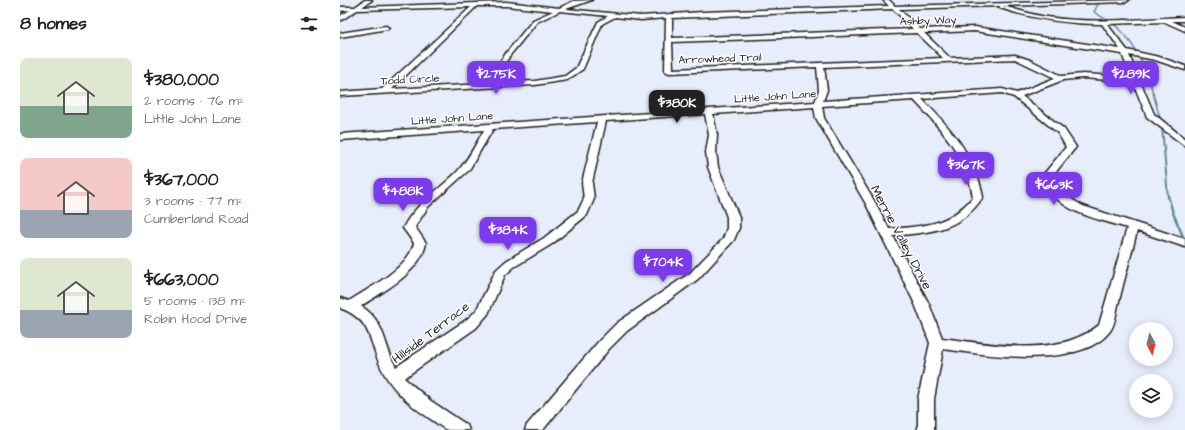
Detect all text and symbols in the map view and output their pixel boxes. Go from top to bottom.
text: 8 homes [20,12,87,36]
street label: Ashby Way [899,12,957,30]
icon: filters [298,13,320,35]
street label: Arrowhead Trail [678,50,762,67]
pin: $275K [468,61,524,95]
pin: $289K [1103,61,1159,95]
text: $275K [476,65,516,83]
text: $289K [1112,65,1150,83]
text: $380,000 [144,68,219,92]
street label: Todd Circle [380,70,440,89]
icon: home [52,74,100,122]
street label: Little John Lane [733,86,817,107]
pin: $380K [649,90,705,124]
text: 2 rooms · 76 m² [144,92,244,110]
text: $380K [658,94,696,112]
street label: Little John Lane [410,108,494,129]
text: Little John Lane [144,110,241,128]
pin: $367K [938,152,994,186]
text: $367K [947,156,985,174]
text: $367,000 [144,168,218,192]
pin: $663K [1026,172,1082,206]
icon: home [52,174,100,222]
text: $663K [1035,176,1073,194]
pin: $488K [375,178,431,212]
text: $488K [383,182,423,200]
street label: Merrie Valley Drive [865,182,936,293]
text: 3 rooms · 77 m² [144,192,243,210]
text: Cumberland Road [144,210,248,228]
pin: $384K [480,217,536,251]
text: $384K [489,221,528,239]
pin: $704K [635,249,691,283]
text: $704K [643,253,683,271]
text: $663,000 [144,268,219,292]
icon: home [52,274,100,322]
text: 5 rooms · 138 m² [144,292,246,310]
street label: Hillside Terrace [388,298,473,368]
text: Robin Hood Drive [144,310,247,328]
north arrow [1129,322,1173,366]
map controls [1129,322,1173,418]
button: layers [1129,374,1173,418]

